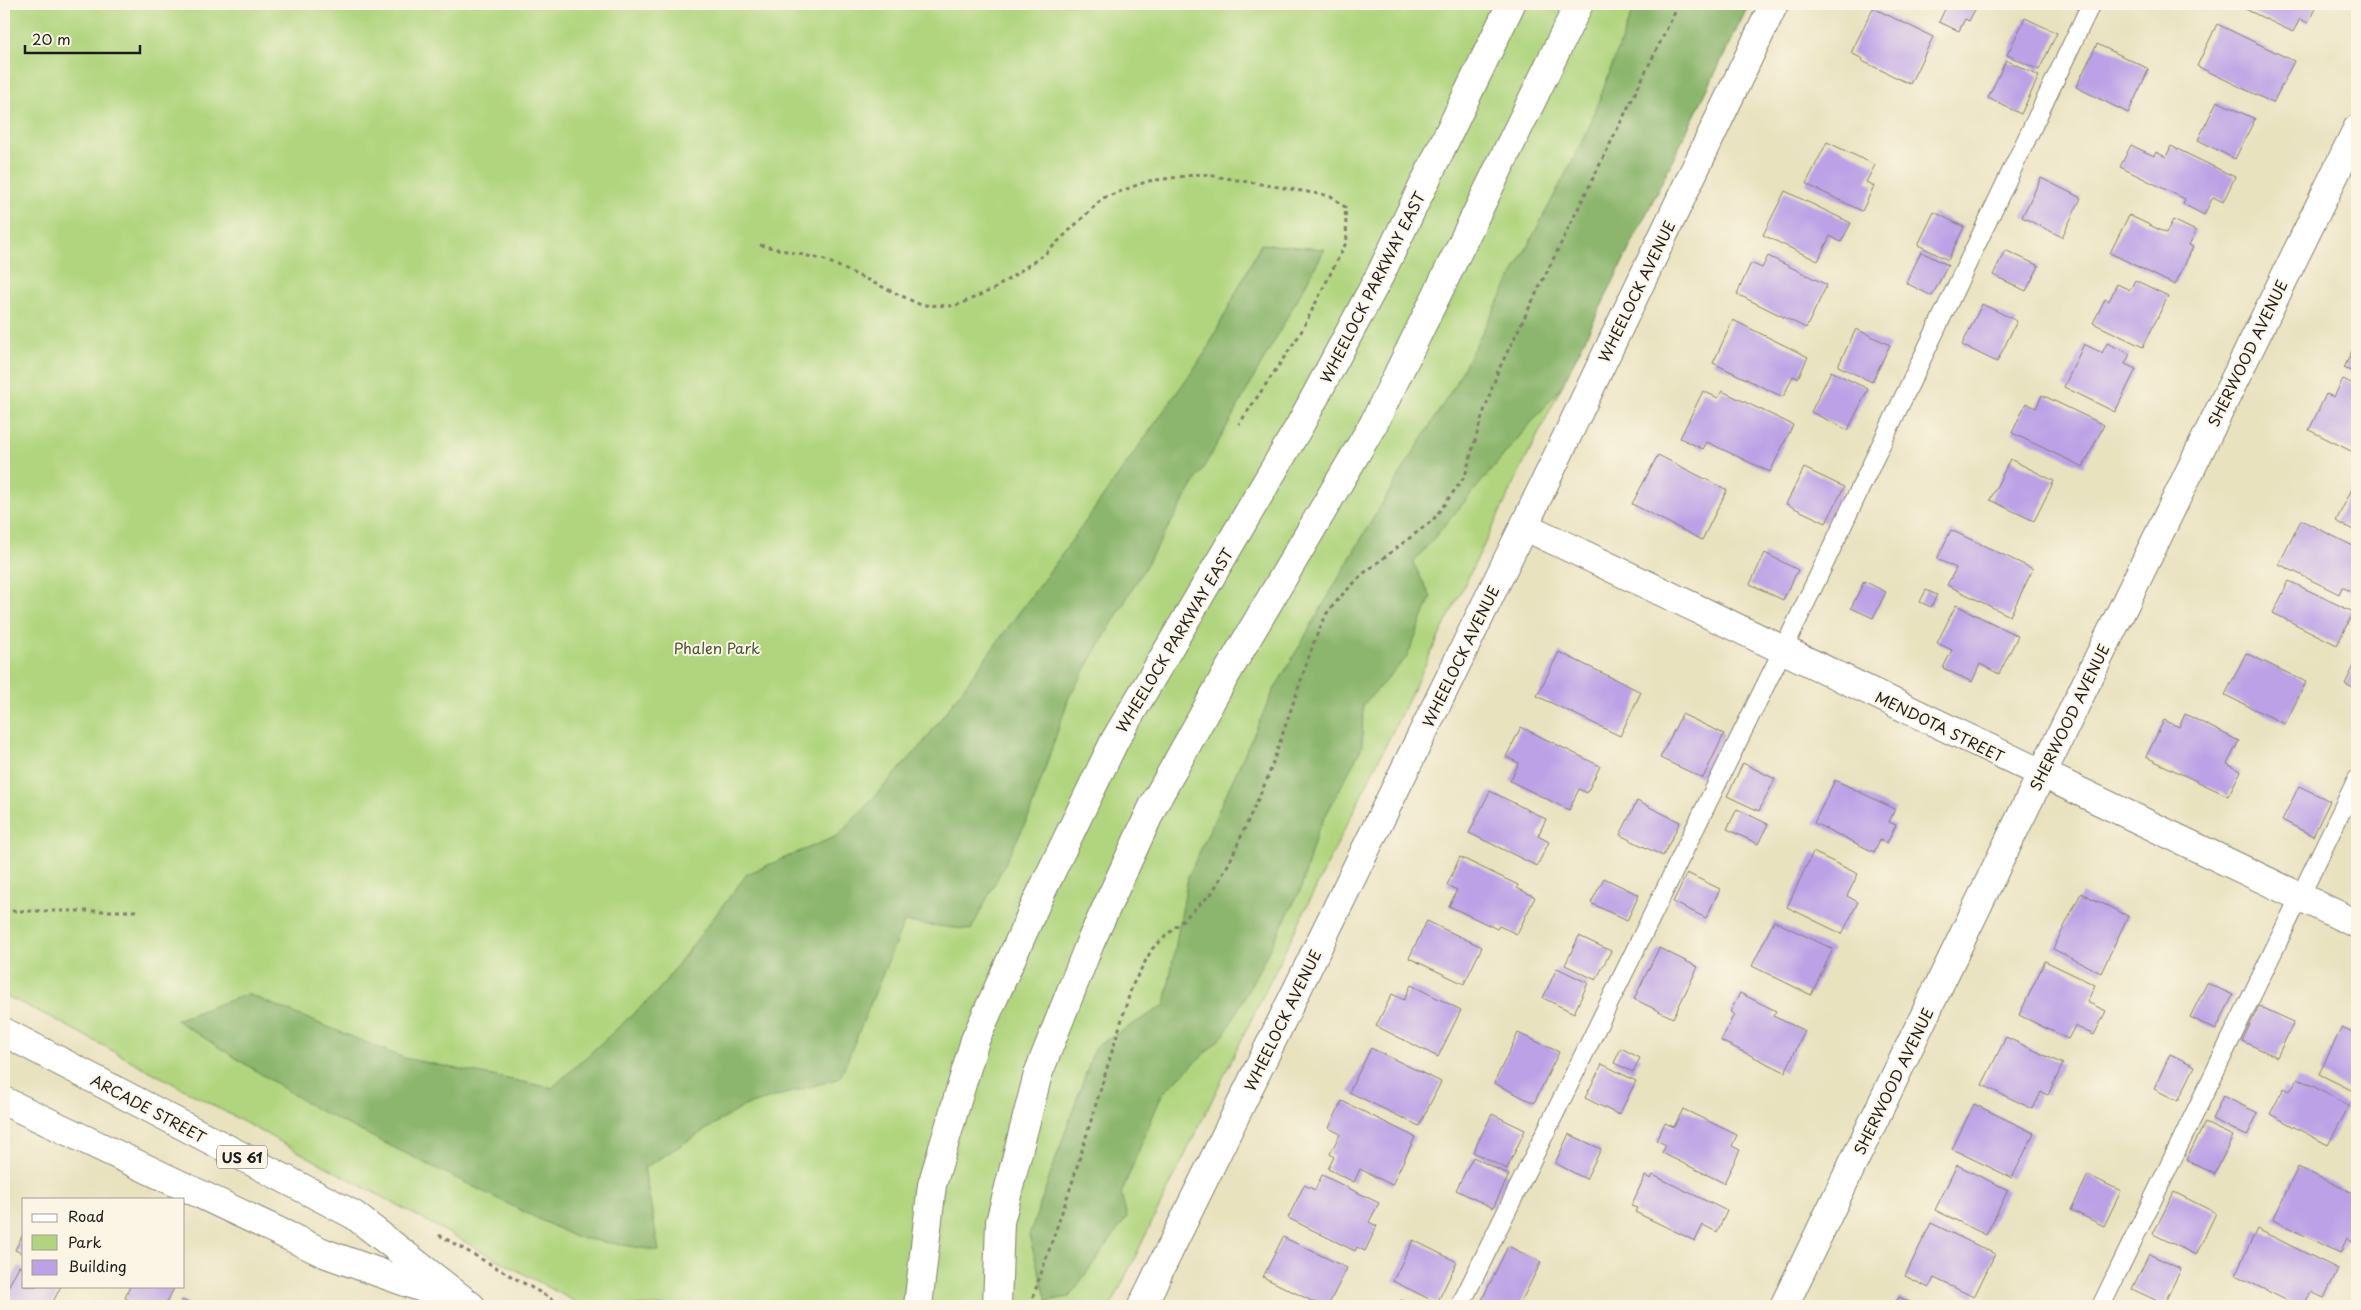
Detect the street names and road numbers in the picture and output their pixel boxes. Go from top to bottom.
street label: WHEELOCK PARKWAY EAST [1314,187,1431,387]
street label: WHEELOCK AVENUE [1592,216,1680,366]
street label: SHERWOOD AVENUE [2201,276,2293,430]
street label: WHEELOCK PARKWAY EAST [1110,543,1239,737]
street label: WHEELOCK AVENUE [1416,581,1504,731]
street label: SHERWOOD AVENUE [2023,640,2115,794]
street label: MENDOTA STREET [1872,685,2009,768]
street label: WHEELOCK AVENUE [1238,945,1326,1095]
street label: SHERWOOD AVENUE [1847,1004,1939,1158]
street label: ARCADE STREET [87,1068,212,1149]
road number: US 61 [217,1146,267,1168]

